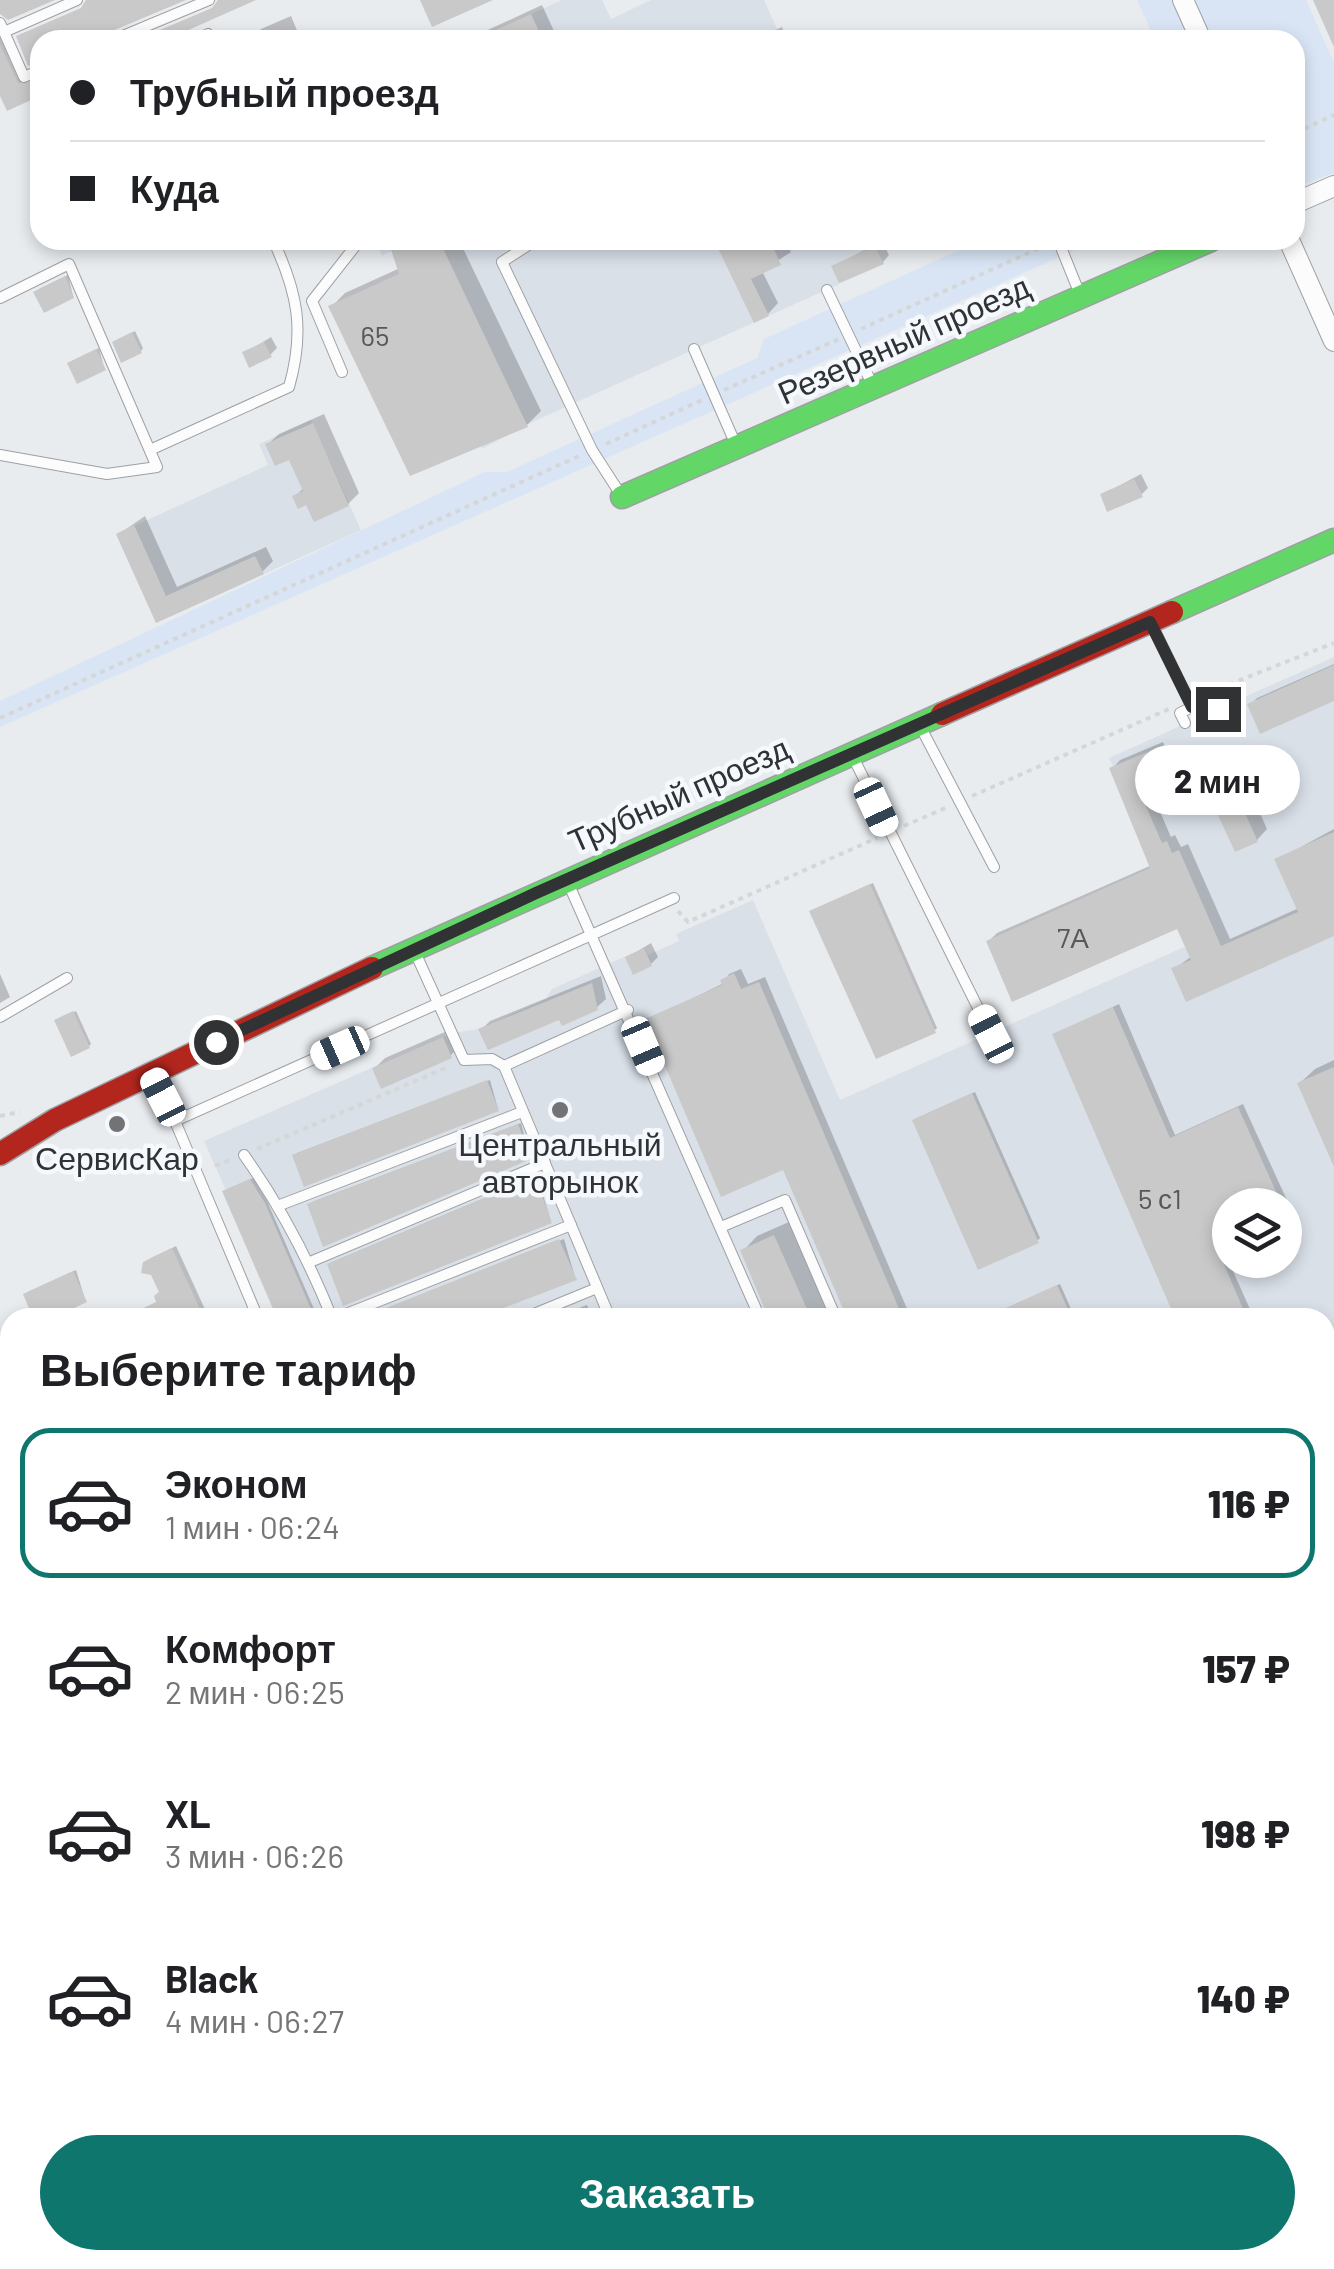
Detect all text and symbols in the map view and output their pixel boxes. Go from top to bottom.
text: Трубный проезд [130,69,439,115]
text: Куда [130,165,219,211]
street label: Резервный проезд [771,265,1036,412]
house number: 65 [361,318,389,352]
route end [1196,687,1241,732]
street label: Трубный проезд [562,727,795,860]
callout: 2 мин [1136,744,1300,814]
text: 2 мин [1174,761,1261,799]
car [850,773,902,841]
house number: 7А [1057,920,1089,954]
car [964,1000,1018,1068]
car [617,1013,669,1079]
route start [194,1020,239,1065]
car [306,1022,374,1074]
car [136,1063,190,1131]
marker: Центральный авторынок [549,1099,571,1121]
marker: СервисКар [106,1113,128,1135]
place label: Центральный авторынок [458,1124,662,1200]
place label: СервисКар [35,1138,199,1177]
house number: 5 с1 [1138,1181,1182,1215]
map controls [1212,1188,1302,1278]
button: layers [1212,1188,1302,1278]
text: Выберите тариф [40,1341,417,1395]
icon: car [45,1458,135,1548]
text: Эконом [165,1460,308,1506]
text: 116 ₽ [1208,1480,1290,1526]
text: 1 мин · 06:24 [165,1507,340,1545]
icon: car [45,1623,135,1713]
text: Комфорт [165,1625,336,1671]
text: 157 ₽ [1202,1645,1290,1691]
text: 2 мин · 06:25 [165,1672,345,1710]
icon: car [45,1788,135,1878]
text: XL [165,1790,211,1836]
text: 198 ₽ [1201,1810,1290,1856]
text: 3 мин · 06:26 [165,1836,344,1874]
icon: car [45,1953,135,2043]
text: Black [165,1955,259,2001]
text: 140 ₽ [1197,1975,1290,2021]
text: 4 мин · 06:27 [165,2001,344,2039]
button: Заказать [40,2135,1295,2250]

